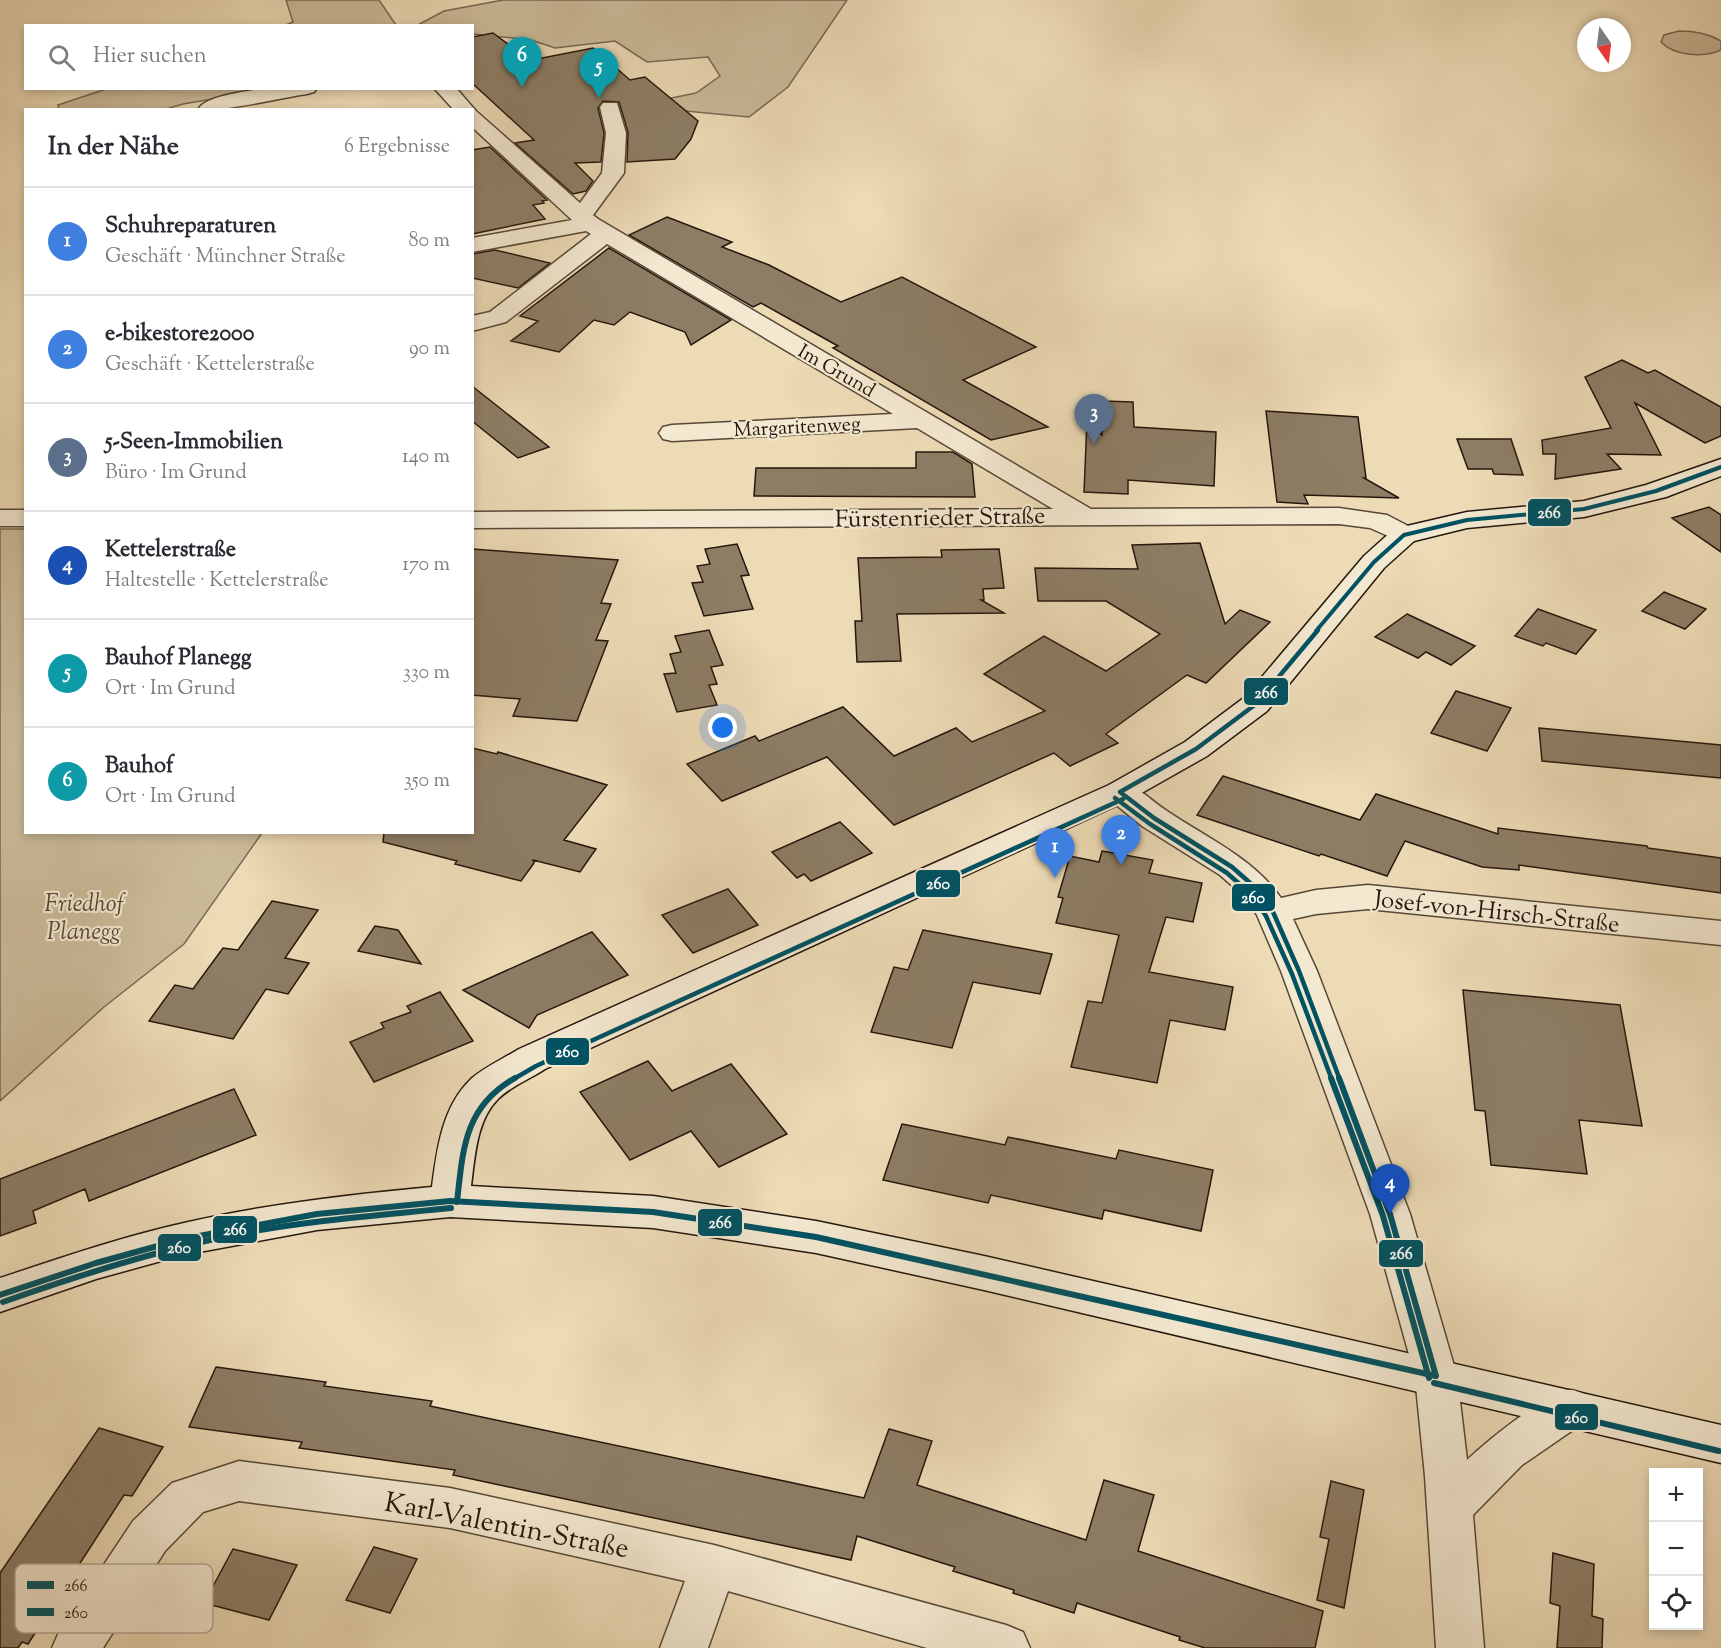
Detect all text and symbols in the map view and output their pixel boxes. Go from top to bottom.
north arrow [1577,18,1631,72]
search box [24,24,474,90]
pin: 6 [502,38,542,87]
icon: search [45,41,78,74]
text: Hier suchen [93,41,207,73]
pin: 5 [580,48,618,98]
text: In der Nähe [48,129,179,166]
text: 6 Ergebnisse [344,133,450,162]
text: Schuhreparaturen [105,211,276,243]
text: 1 [64,227,71,256]
text: 80 m [409,227,450,256]
text: Geschäft · Münchner Straße [105,243,346,272]
text: e-bikestore2000 [105,319,254,351]
text: 2 [63,335,72,364]
text: 90 m [409,335,450,364]
street label: Im Grund [791,338,880,406]
text: Geschäft · Kettelerstraße [105,351,315,380]
pin: 3 [1074,394,1114,444]
street label: Margaritenweg [733,411,862,446]
text: 5-Seen-Immobilien [105,427,283,459]
text: 3 [63,443,72,472]
text: 140 m [402,443,450,472]
text: Büro · Im Grund [105,459,247,488]
line badge: 266 [1527,498,1572,527]
street label: Fürstenrieder Straße [835,500,1046,538]
text: 266 [1537,503,1561,526]
text: Kettelerstraße [105,535,236,567]
text: 4 [62,551,73,580]
text: 170 m [402,551,450,580]
text: Haltestelle · Kettelerstraße [105,567,329,596]
text: Bauhof Planegg [105,643,251,675]
text: 5 [64,659,71,688]
text: 330 m [403,659,450,688]
text: Ort · Im Grund [105,675,236,704]
line badge: 266 [1243,677,1289,706]
text: 266 [1254,683,1278,706]
your location [708,713,737,742]
text: Bauhof [105,751,174,783]
text: 6 [63,767,72,796]
text: 350 m [404,767,450,796]
text: Ort · Im Grund [105,783,236,812]
pin: 2 [1102,816,1140,865]
pin: 1 [1036,828,1074,878]
line badge: 260 [915,869,961,898]
text: 260 [926,874,950,897]
line badge: 260 [1231,883,1276,912]
street label: Josef-von-Hirsch-Straße [1371,883,1621,943]
park label: Friedhof Planegg [44,888,126,950]
text: 260 [1241,888,1265,911]
line badge: 260 [545,1037,590,1066]
text: 260 [555,1042,579,1065]
pin: 4 [1370,1164,1410,1214]
line badge: 266 [697,1208,743,1237]
text: 266 [708,1213,732,1236]
line badge: 266 [212,1215,258,1244]
text: 266 [223,1220,247,1243]
line badge: 260 [157,1233,202,1262]
text: 260 [167,1238,191,1261]
line badge: 266 [1378,1239,1424,1268]
text: 266 [1389,1244,1413,1267]
line badge: 260 [1554,1403,1599,1431]
text: 260 [1564,1408,1588,1431]
map controls [1649,1468,1703,1630]
button: + [1649,1468,1703,1522]
street label: Karl-Valentin-Straße [381,1484,632,1570]
button: − [1649,1522,1703,1576]
legend [15,1564,213,1633]
text: 266 [64,1576,87,1599]
button: locate [1649,1576,1703,1630]
text: 260 [64,1603,88,1626]

